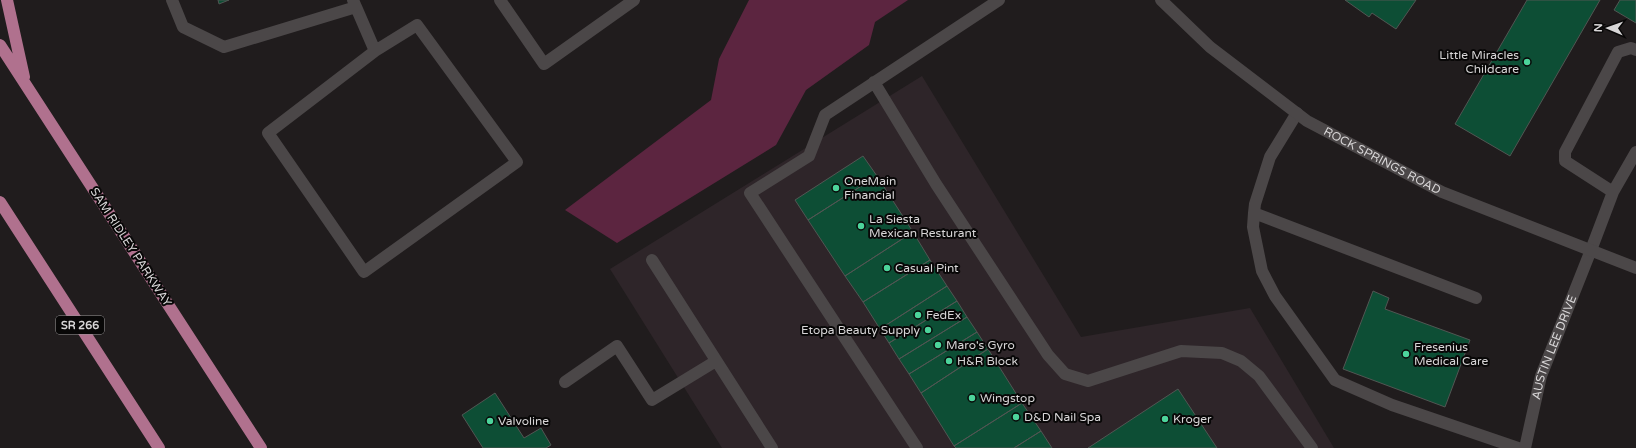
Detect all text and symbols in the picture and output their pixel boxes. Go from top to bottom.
north arrow [1588,8,1628,48]
text: N [1592,23,1605,32]
place label: Little Miracles Childcare [1439,48,1519,76]
marker: Little Miracles Childcare [1522,57,1532,67]
street label: ROCK SPRINGS ROAD [1321,124,1443,197]
place label: OneMain Financial [844,174,896,202]
marker: OneMain Financial [831,183,841,193]
street label: SAM RIDLEY PARKWAY [87,185,175,309]
place label: La Siesta Mexican Resturant [869,212,977,240]
marker: La Siesta Mexican Resturant [856,221,866,231]
place label: Casual Pint [895,261,959,275]
marker: Casual Pint [882,263,892,273]
street label: AUSTIN LEE DRIVE [1529,293,1580,401]
place label: FedEx [926,308,961,322]
marker: FedEx [913,310,923,320]
road number: SR 266 [56,316,104,334]
place label: Etopa Beauty Supply [801,323,921,337]
marker: Etopa Beauty Supply [923,325,933,335]
place label: Maro's Gyro [946,338,1015,352]
marker: Maro's Gyro [933,340,943,350]
place label: Fresenius Medical Care [1414,340,1489,368]
marker: Fresenius Medical Care [1401,349,1411,359]
place label: H&R Block [957,354,1018,368]
marker: H&R Block [944,356,954,366]
place label: Wingstop [980,391,1035,405]
marker: Wingstop [967,393,977,403]
place label: D&D Nail Spa [1024,410,1101,424]
marker: D&D Nail Spa [1011,412,1021,422]
place label: Kroger [1173,412,1212,426]
place label: Valvoline [498,414,549,428]
marker: Kroger [1160,414,1170,424]
marker: Valvoline [485,416,495,426]

